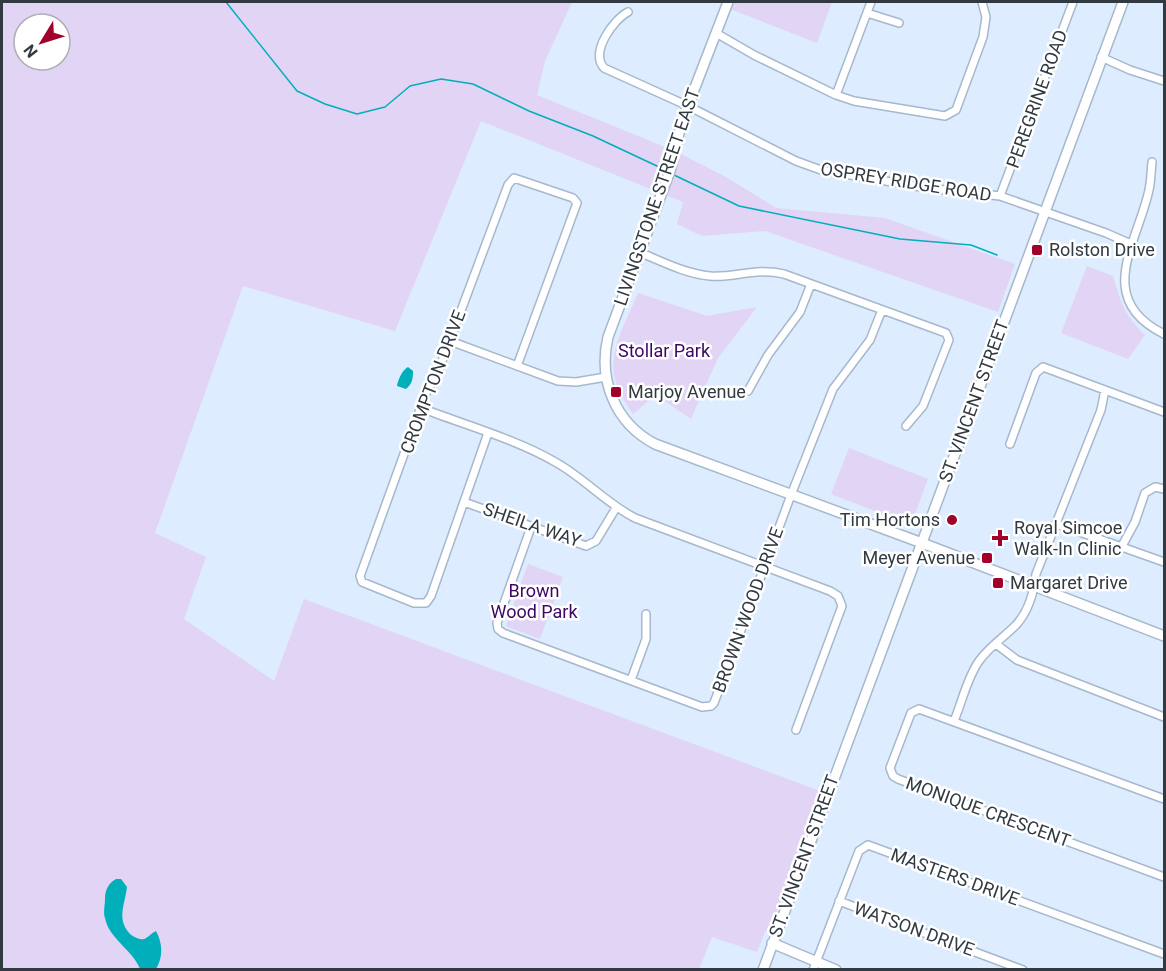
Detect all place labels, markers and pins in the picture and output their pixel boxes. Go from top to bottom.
place label: Rolston Drive [1049,239,1155,260]
marker: Rolston Drive [1030,243,1044,257]
place label: Marjoy Avenue [628,381,746,402]
marker: Marjoy Avenue [609,385,623,399]
place label: Tim Hortons [840,509,940,530]
marker: Tim Hortons [945,513,959,527]
place label: Royal Simcoe Walk-In Clinic [1014,517,1122,559]
marker: Royal Simcoe Walk-In Clinic [991,529,1009,547]
place label: Meyer Avenue [862,547,975,568]
marker: Meyer Avenue [980,551,994,565]
place label: Margaret Drive [1010,572,1128,593]
marker: Margaret Drive [991,576,1005,590]

